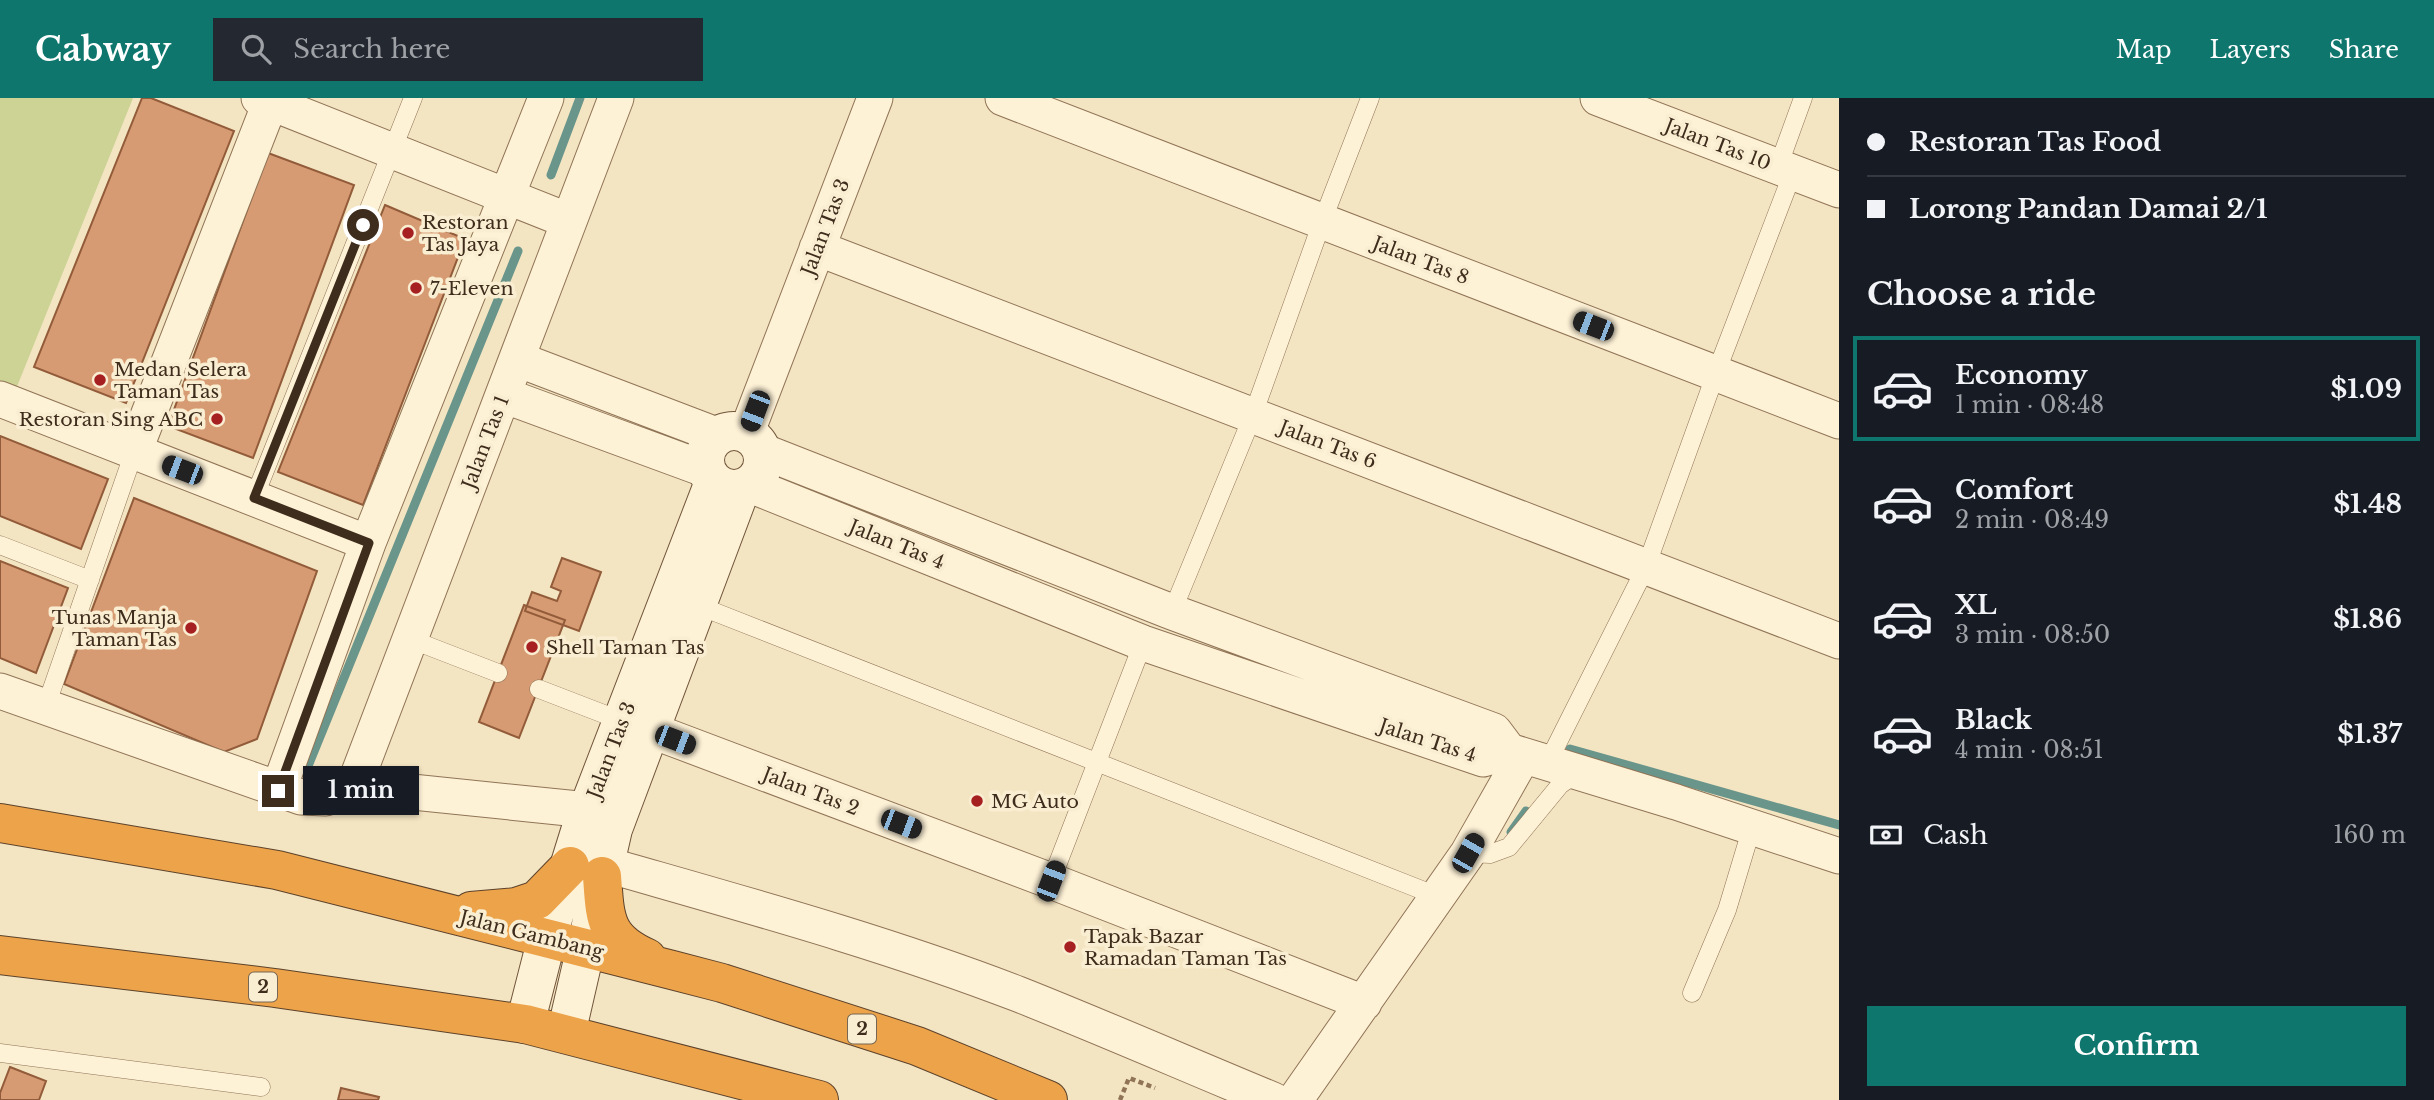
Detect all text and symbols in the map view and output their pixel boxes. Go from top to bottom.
search box [213,18,703,81]
text: Cabway [35,29,171,70]
icon: search [237,30,275,68]
text: Search here [293,33,450,65]
text: Map [2116,35,2172,64]
text: Layers [2210,35,2291,64]
text: Share [2329,35,2399,64]
street label: Jalan Tas 10 [1659,113,1774,175]
text: Restoran Tas Food [1909,126,2161,158]
street label: Jalan Tas 3 [795,176,854,282]
text: Lorong Pandan Damai 2/1 [1909,193,2267,225]
route start [347,209,379,241]
place label: Restoran Tas Jaya [422,211,509,256]
marker: Restoran Tas Jaya [400,225,416,241]
street label: Jalan Tas 8 [1367,230,1472,289]
text: Choose a ride [1867,274,2096,314]
place label: 7-Eleven [430,277,514,300]
marker: 7-Eleven [408,280,424,296]
car [1570,309,1617,343]
icon: car [1871,357,1934,420]
place label: Medan Selera Taman Tas [114,358,247,403]
text: Economy [1955,359,2088,391]
marker: Medan Selera Taman Tas [92,372,108,388]
text: $1.09 [2331,373,2402,405]
car [738,388,773,434]
text: 1 min · 08:48 [1955,391,2104,419]
street label: Jalan Tas 1 [456,392,514,495]
place label: Restoran Sing ABC [19,408,203,431]
marker: Restoran Sing ABC [209,411,225,427]
street label: Jalan Tas 6 [1273,414,1380,474]
car [159,453,206,487]
icon: car [1871,472,1934,535]
text: Comfort [1955,474,2073,506]
text: $1.48 [2333,488,2402,520]
text: 2 min · 08:49 [1955,506,2109,534]
street label: Jalan Tas 4 [843,514,948,574]
icon: car [1871,587,1934,650]
text: XL [1955,589,1997,621]
text: $1.86 [2333,603,2402,635]
place label: Tunas Manja Taman Tas [52,606,177,651]
marker: Tunas Manja Taman Tas [183,620,199,636]
text: 3 min · 08:50 [1955,621,2110,649]
place label: Shell Taman Tas [546,636,705,659]
marker: Shell Taman Tas [524,639,540,655]
street label: Jalan Tas 3 [581,699,640,805]
icon: car [1871,702,1934,765]
text: Black [1955,704,2032,736]
street label: Jalan Tas 4 [1373,713,1479,767]
text: $1.37 [2337,718,2402,750]
car [652,723,699,757]
text: 4 min · 08:51 [1955,736,2103,764]
street label: Jalan Tas 2 [756,761,862,820]
callout: 1 min [302,766,418,816]
route end [262,775,294,807]
text: 1 min [328,776,394,804]
place label: MG Auto [991,790,1079,813]
marker: MG Auto [969,793,985,809]
car [878,807,925,841]
icon: cash [1867,816,1905,854]
text: Cash [1923,819,1988,851]
text: 160 m [2333,821,2406,849]
car [1449,830,1488,876]
car [1034,858,1069,904]
street label: Jalan Gambang [455,905,607,964]
place label: Tapak Bazar Ramadan Taman Tas [1084,925,1287,970]
marker: Tapak Bazar Ramadan Taman Tas [1062,939,1078,955]
road number: 2 [249,972,277,1002]
button: Confirm [1867,1006,2406,1086]
road number: 2 [848,1014,876,1044]

